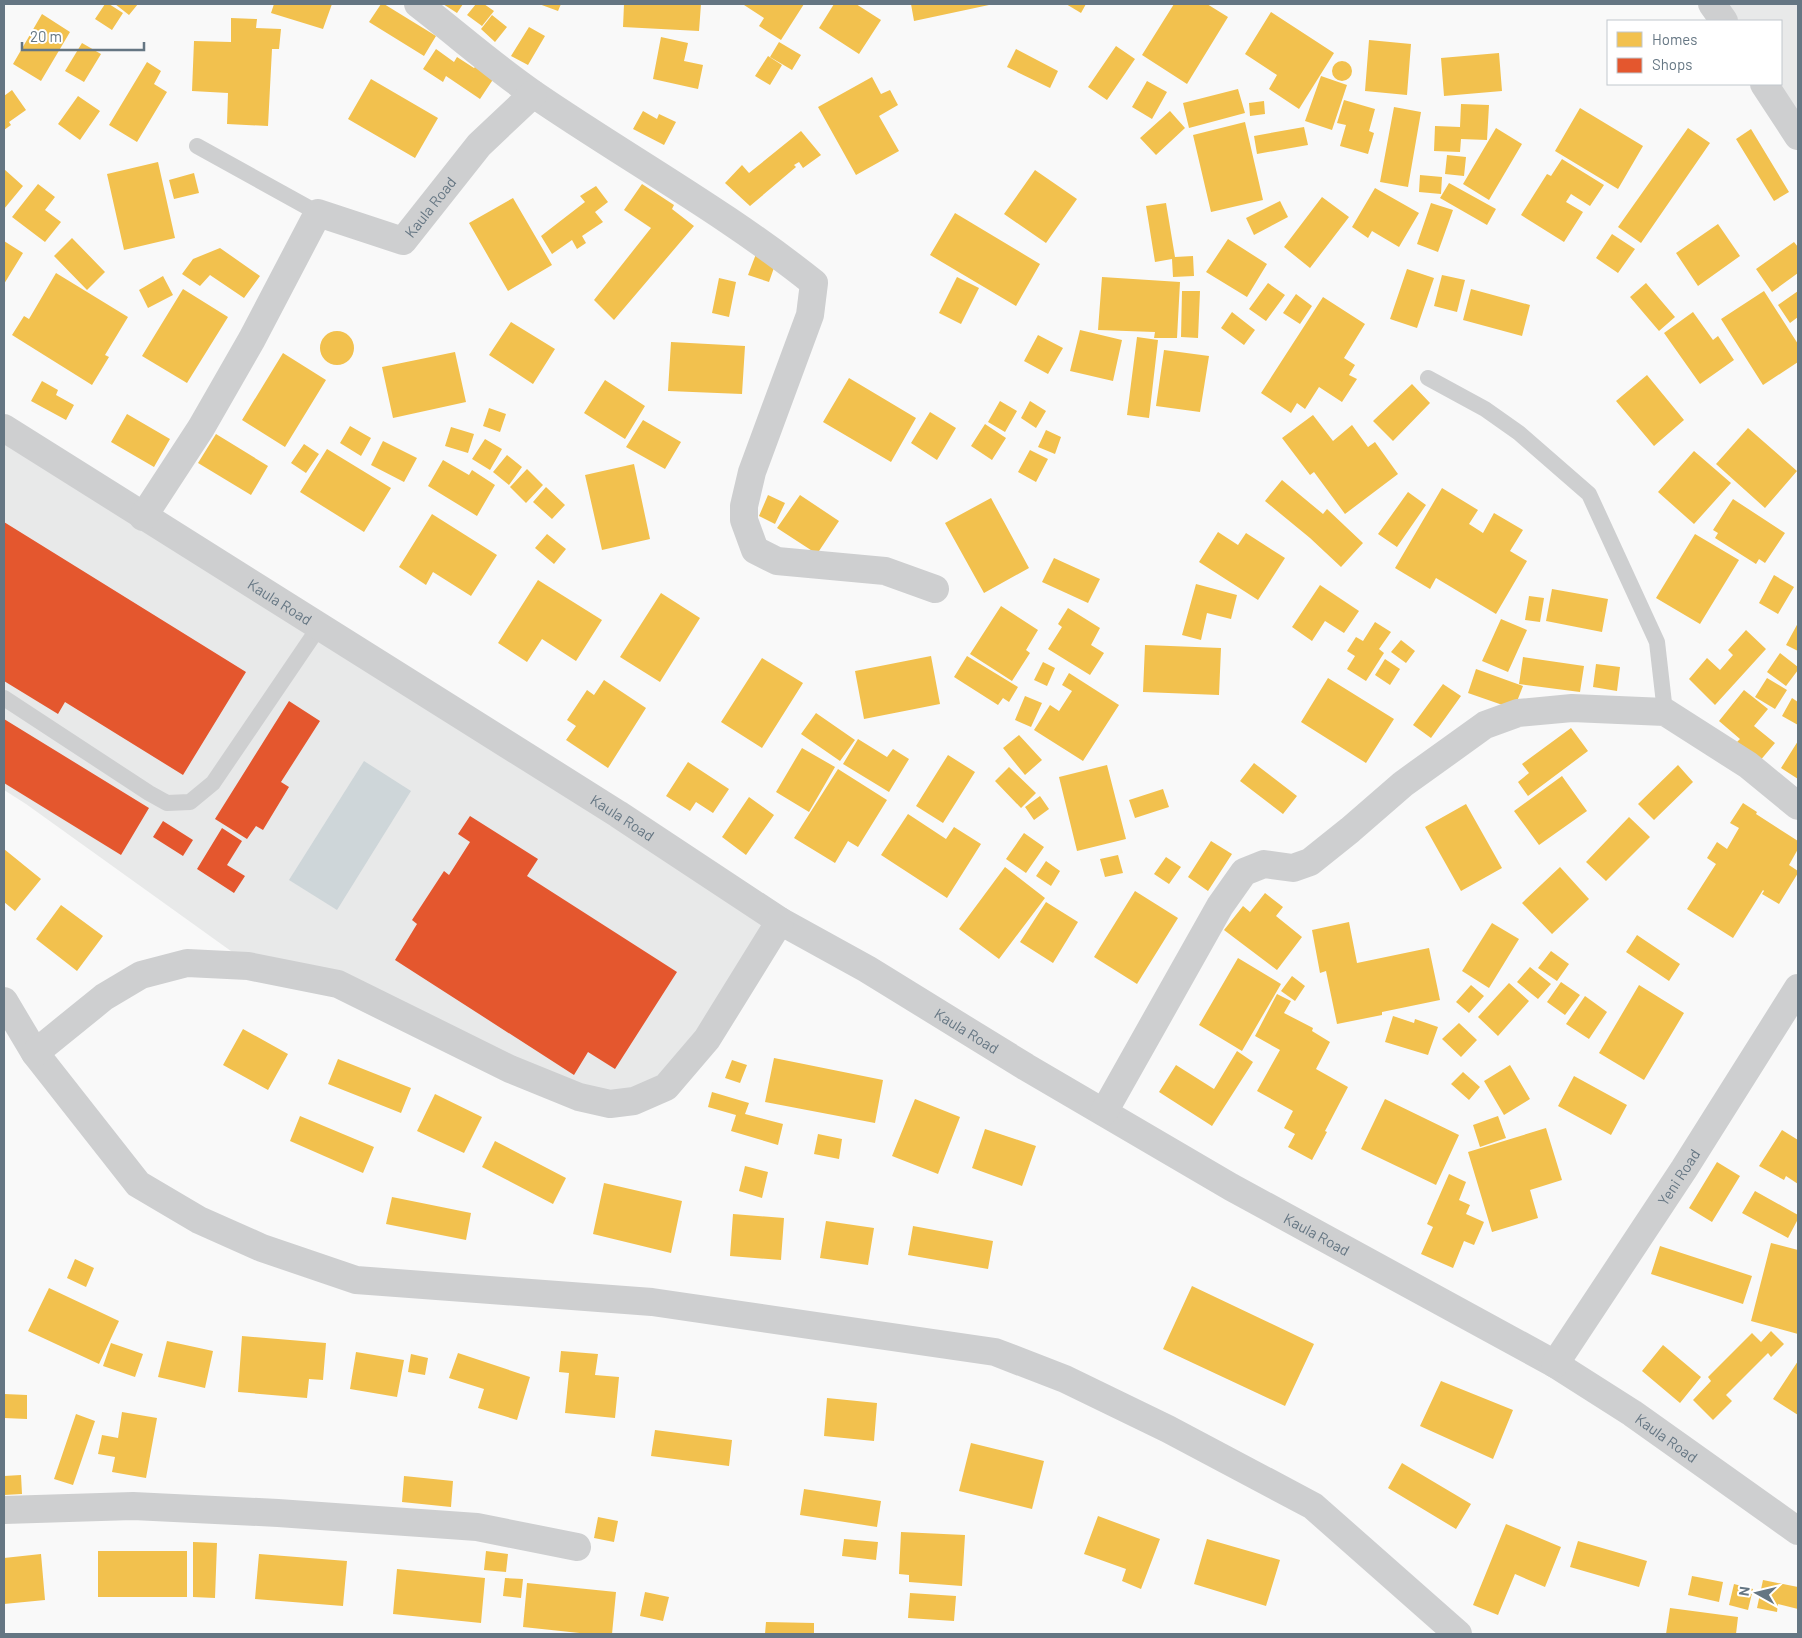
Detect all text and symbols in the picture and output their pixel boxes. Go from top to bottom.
scale bar [22,20,145,52]
legend [1607,20,1782,85]
text: 20 m [30,27,62,45]
text: Homes [1652,30,1697,48]
text: Shops [1652,55,1692,73]
street label: Kaula Road [401,173,459,241]
street label: Kaula Road [245,575,315,628]
street label: Kaula Road [587,790,658,845]
street label: Kaula Road [931,1004,1002,1057]
street label: Yeni Road [1654,1146,1703,1209]
street label: Kaula Road [1281,1209,1353,1259]
street label: Kaula Road [1632,1409,1701,1466]
north arrow [1732,1568,1782,1618]
text: N [1735,1585,1753,1597]

